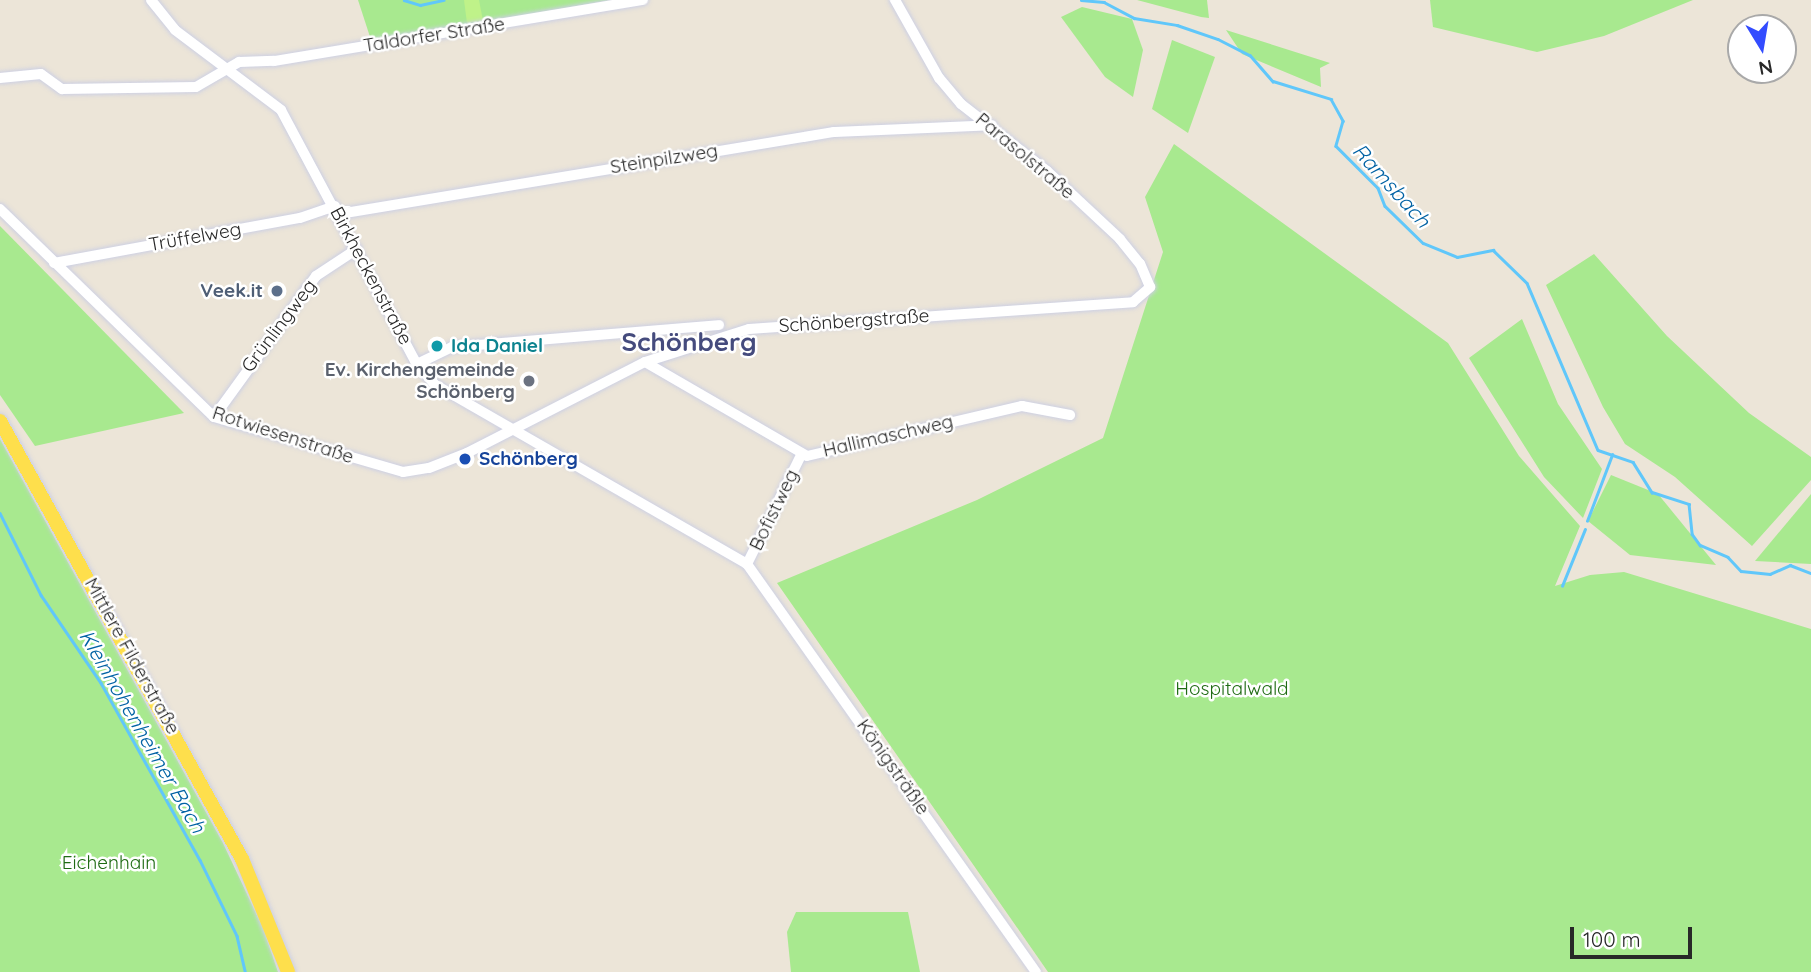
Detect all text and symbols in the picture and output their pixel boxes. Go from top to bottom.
street label: Taldorfer Straße [362,13,506,57]
north arrow [1727,14,1797,84]
text: N [1756,55,1775,81]
street label: Parasolstraße [971,108,1079,204]
water label: Ramsbach [1348,138,1436,232]
street label: Steinpilzweg [609,139,719,179]
street label: Birkheckenstraße [325,203,417,349]
street label: Trüffelweg [147,218,243,256]
street label: Grünlingweg [237,275,321,377]
place label: Veek.it [200,280,263,302]
marker: Veek.it [269,283,285,299]
street label: Schönbergstraße [778,304,930,338]
district label: Schönberg [621,326,757,358]
place label: Ida Daniel [451,335,543,357]
marker: Ida Daniel [429,338,445,354]
place label: Ev. Kirchengemeinde Schönberg [325,359,515,403]
marker: Ev. Kirchengemeinde Schönberg [521,373,537,389]
street label: Rotwiesenstraße [209,401,357,469]
street label: Hallimaschweg [821,410,955,462]
place label: Schönberg [479,448,578,470]
marker: Schönberg [457,451,473,467]
street label: Bofistweg [745,466,803,554]
street label: Mittlere Filderstraße [80,574,184,738]
water label: Kleinhohenheimer Bach [75,625,211,837]
park label: Hospitalwald [1175,678,1289,700]
street label: Königsträßle [852,715,934,819]
park label: Eichenhain [62,852,156,874]
scale bar [1573,912,1696,956]
text: 100 m [1583,926,1641,952]

